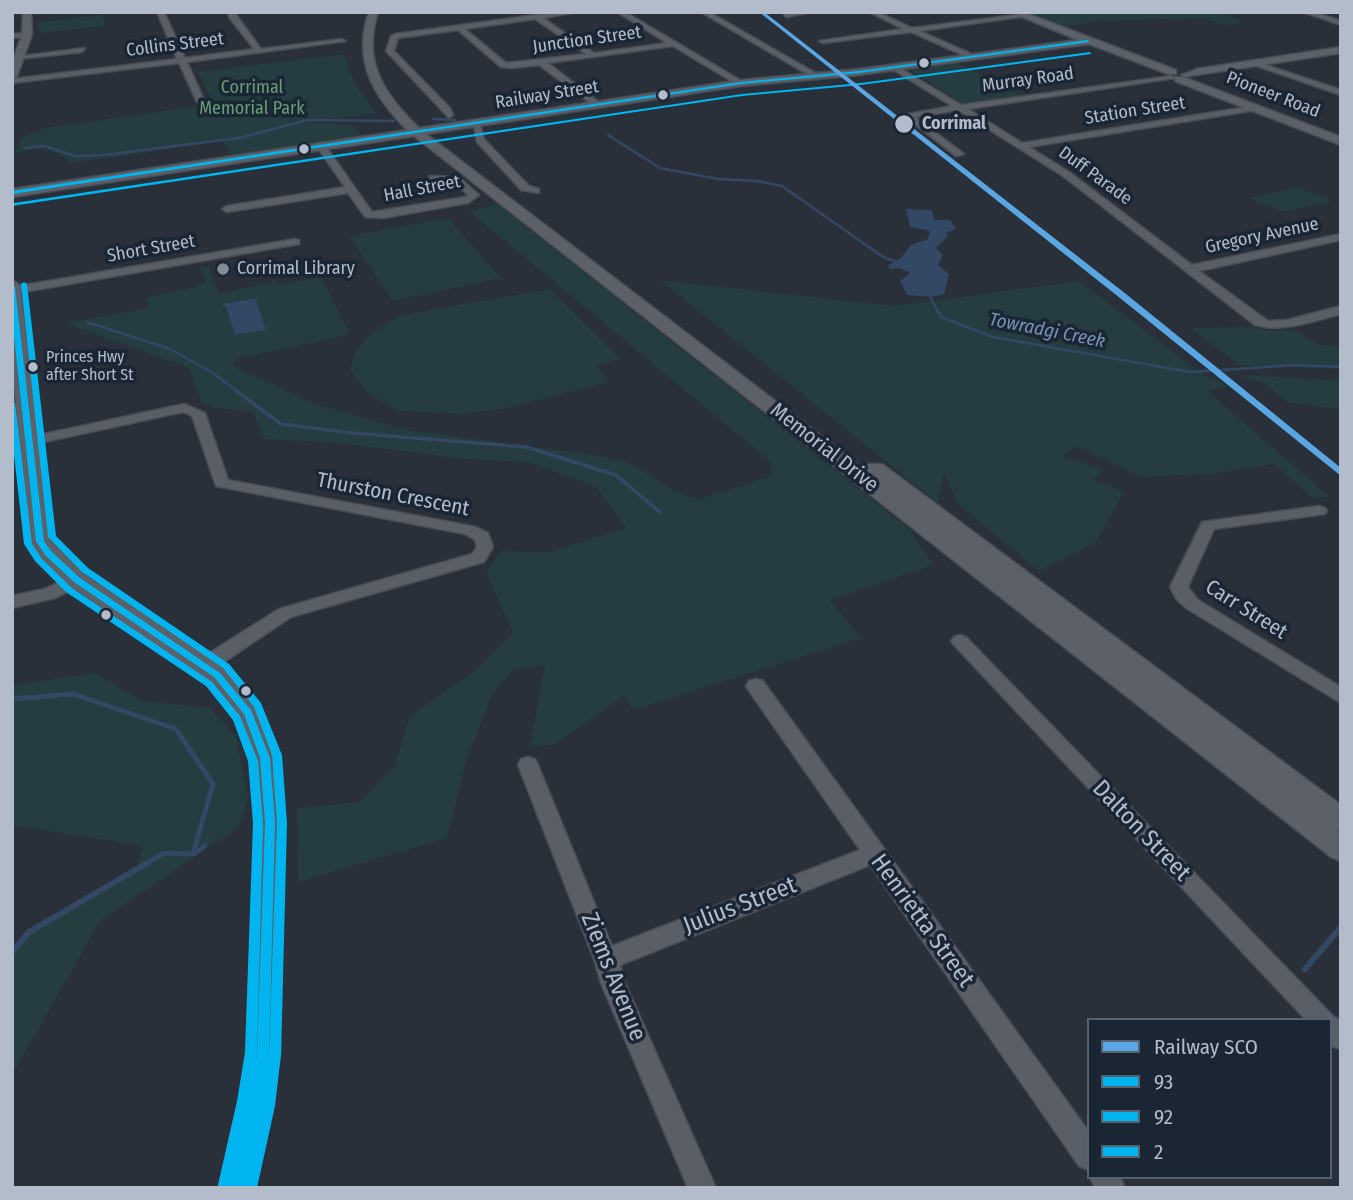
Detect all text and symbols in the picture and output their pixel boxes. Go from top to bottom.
street label: Junction Street [531,22,643,58]
street label: Collins Street [125,28,225,62]
unlabelled marker [917,56,931,70]
street label: Murray Road [981,63,1075,97]
street label: Pioneer Road [1223,67,1323,123]
street label: Railway Street [494,76,600,114]
park label: Corrimal Memorial Park [199,77,305,119]
unlabelled marker [656,88,670,102]
street label: Station Street [1083,92,1187,130]
marker: Corrimal [893,113,915,135]
place label: Corrimal [922,113,986,135]
unlabelled marker [297,142,311,156]
street label: Duff Parade [1054,142,1136,210]
street label: Hall Street [382,171,462,207]
street label: Gregory Avenue [1203,213,1321,259]
street label: Short Street [106,231,196,267]
place label: Corrimal Library [237,258,355,280]
marker: Corrimal Library [215,261,231,277]
water label: Towradgi Creek [987,309,1107,353]
place label: Princes Hwy after Short St [46,348,134,386]
marker: Princes Hwy after Short St [26,360,40,374]
street label: Memorial Drive [765,398,883,498]
street label: Thurston Crescent [315,468,471,522]
street label: Carr Street [1200,575,1292,645]
unlabelled marker [99,608,113,622]
unlabelled marker [239,684,253,698]
street label: Dalton Street [1086,775,1196,887]
street label: Henrietta Street [864,849,980,993]
street label: Julius Street [679,871,801,941]
street label: Ziems Avenue [574,909,652,1045]
legend [1087,1018,1332,1179]
text: Railway SCO [1154,1034,1258,1060]
text: 93 [1154,1069,1173,1095]
text: 92 [1154,1104,1173,1130]
text: 2 [1154,1139,1163,1165]

